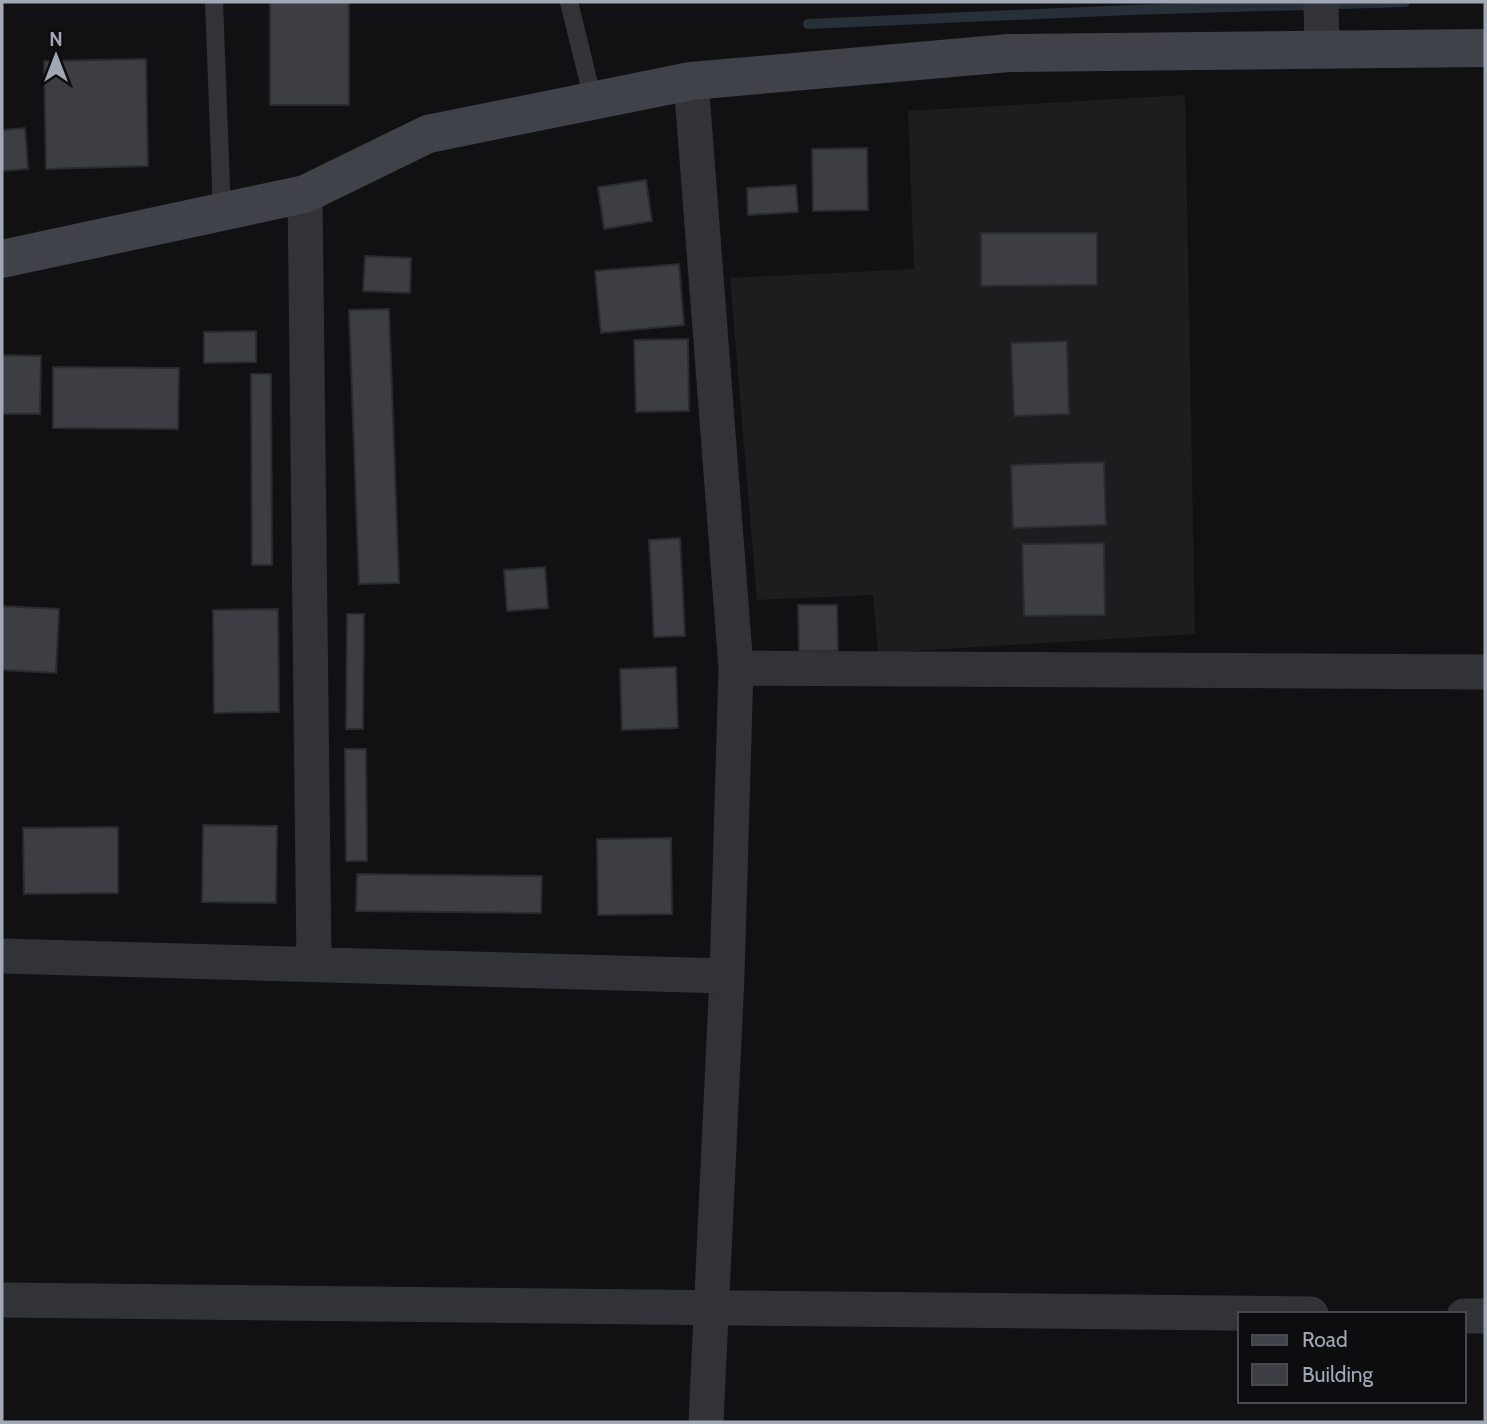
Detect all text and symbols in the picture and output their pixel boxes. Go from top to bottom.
north arrow [21,21,91,91]
text: N [49,28,63,51]
legend [1238,1312,1466,1403]
text: Road [1302,1327,1348,1352]
text: Building [1302,1362,1374,1387]

